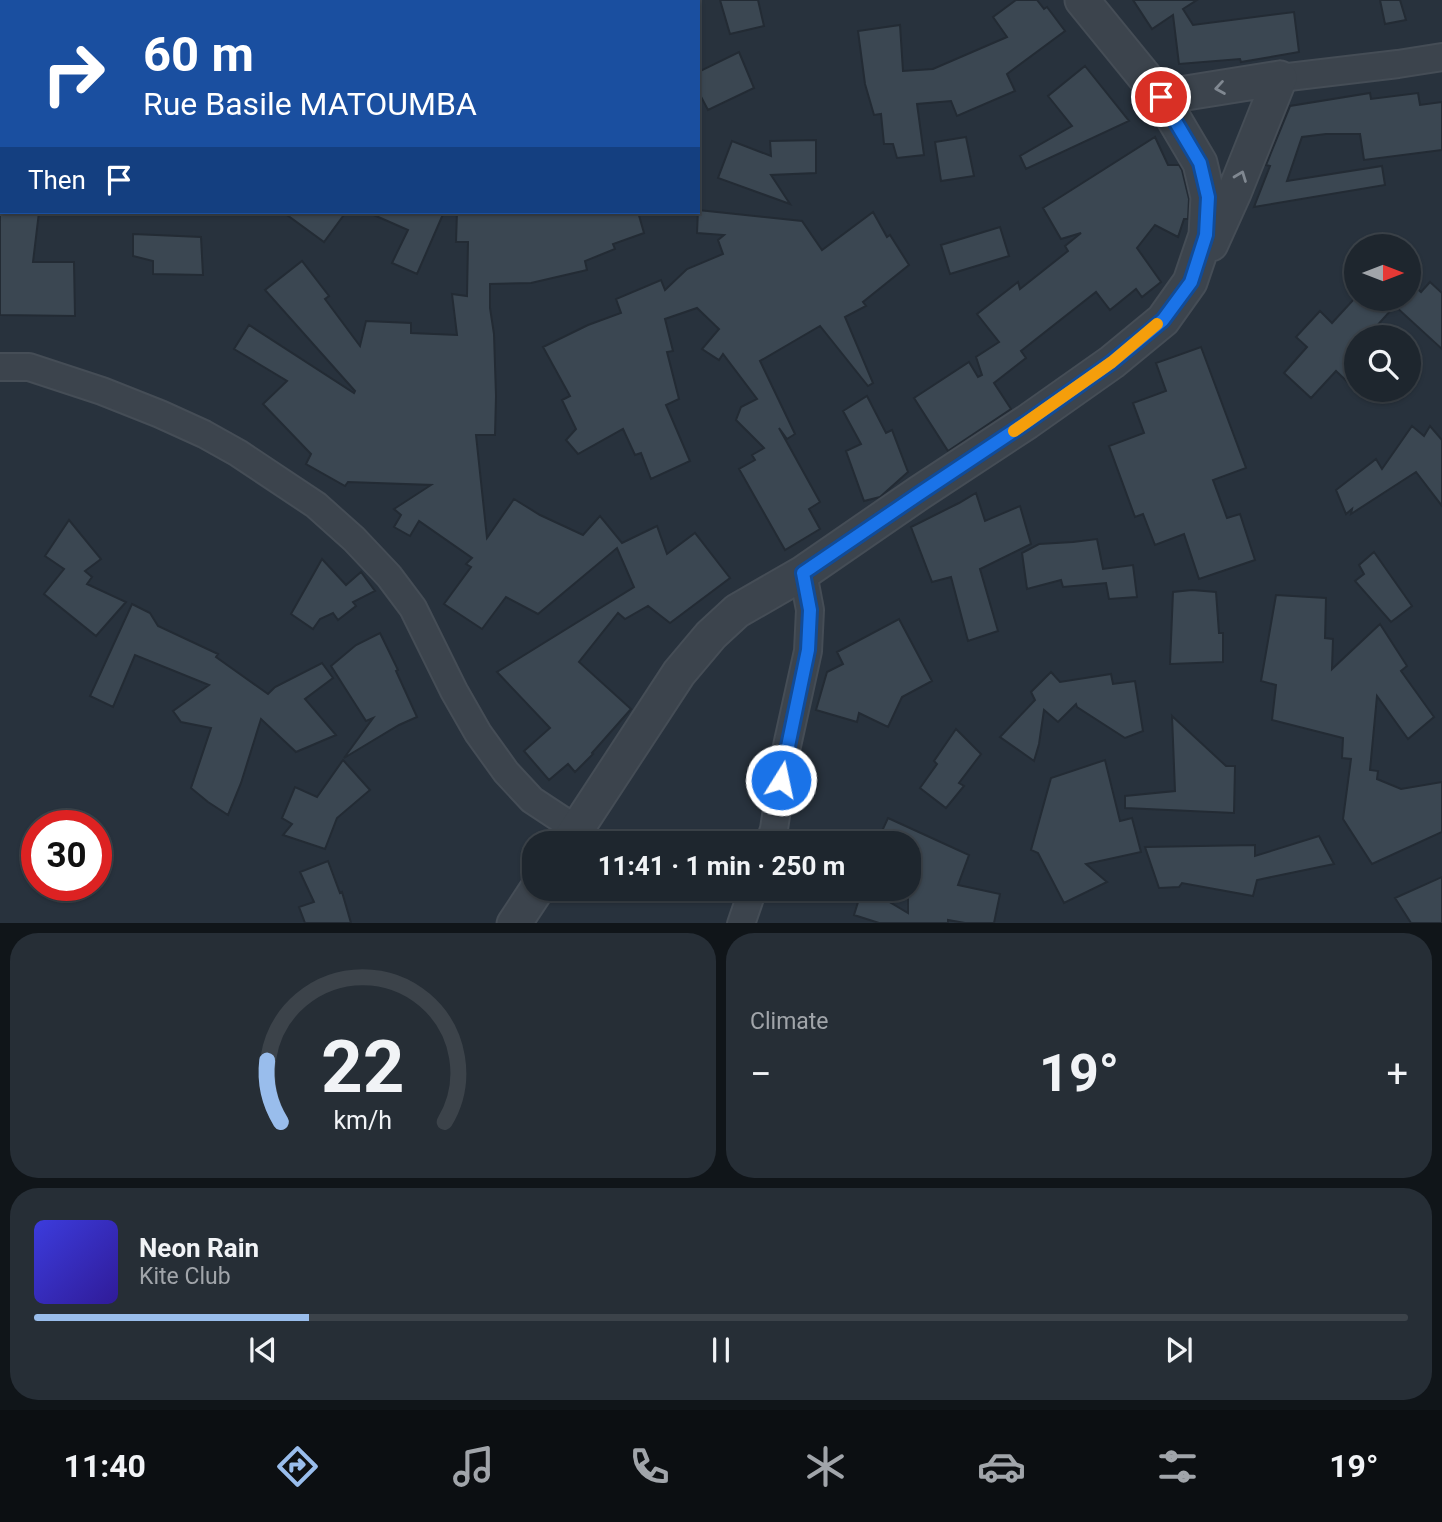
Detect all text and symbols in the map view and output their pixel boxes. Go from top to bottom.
text: 60 m [143,26,254,83]
icon: right [28,28,119,119]
pin [1131,67,1191,127]
icon: arrive [1142,78,1180,116]
one-way arrow [1214,80,1226,95]
text: Rue Basile MATOUMBA [143,85,477,123]
icon: arrive [100,161,138,199]
text: Then [28,165,86,195]
one-way arrow [1233,171,1247,183]
north arrow [1344,234,1421,312]
map controls [1344,234,1421,402]
button: search [1344,325,1421,402]
position arrow [744,743,818,817]
speed limit sign: 30 [21,810,112,901]
text: 11:41 · 1 min · 250 m [598,851,845,881]
text: Climate [750,1008,829,1035]
text: 22 [321,1024,405,1110]
text: 19° [1039,1043,1119,1104]
text: − [750,1052,772,1096]
text: + [1386,1052,1408,1096]
text: km/h [334,1105,392,1134]
text: Neon Rain [139,1233,259,1263]
text: Kite Club [139,1263,231,1290]
icon: previous [244,1331,282,1369]
icon: pause [702,1331,740,1369]
icon: next [1160,1331,1198,1369]
icon: directions [273,1442,322,1491]
icon: music [449,1442,498,1491]
icon: phone [625,1442,674,1491]
icon: climate [801,1442,850,1491]
icon: car [977,1442,1026,1491]
icon: filters [1153,1442,1202,1491]
text: 11:40 [64,1447,146,1485]
text: 19° [1329,1447,1378,1485]

